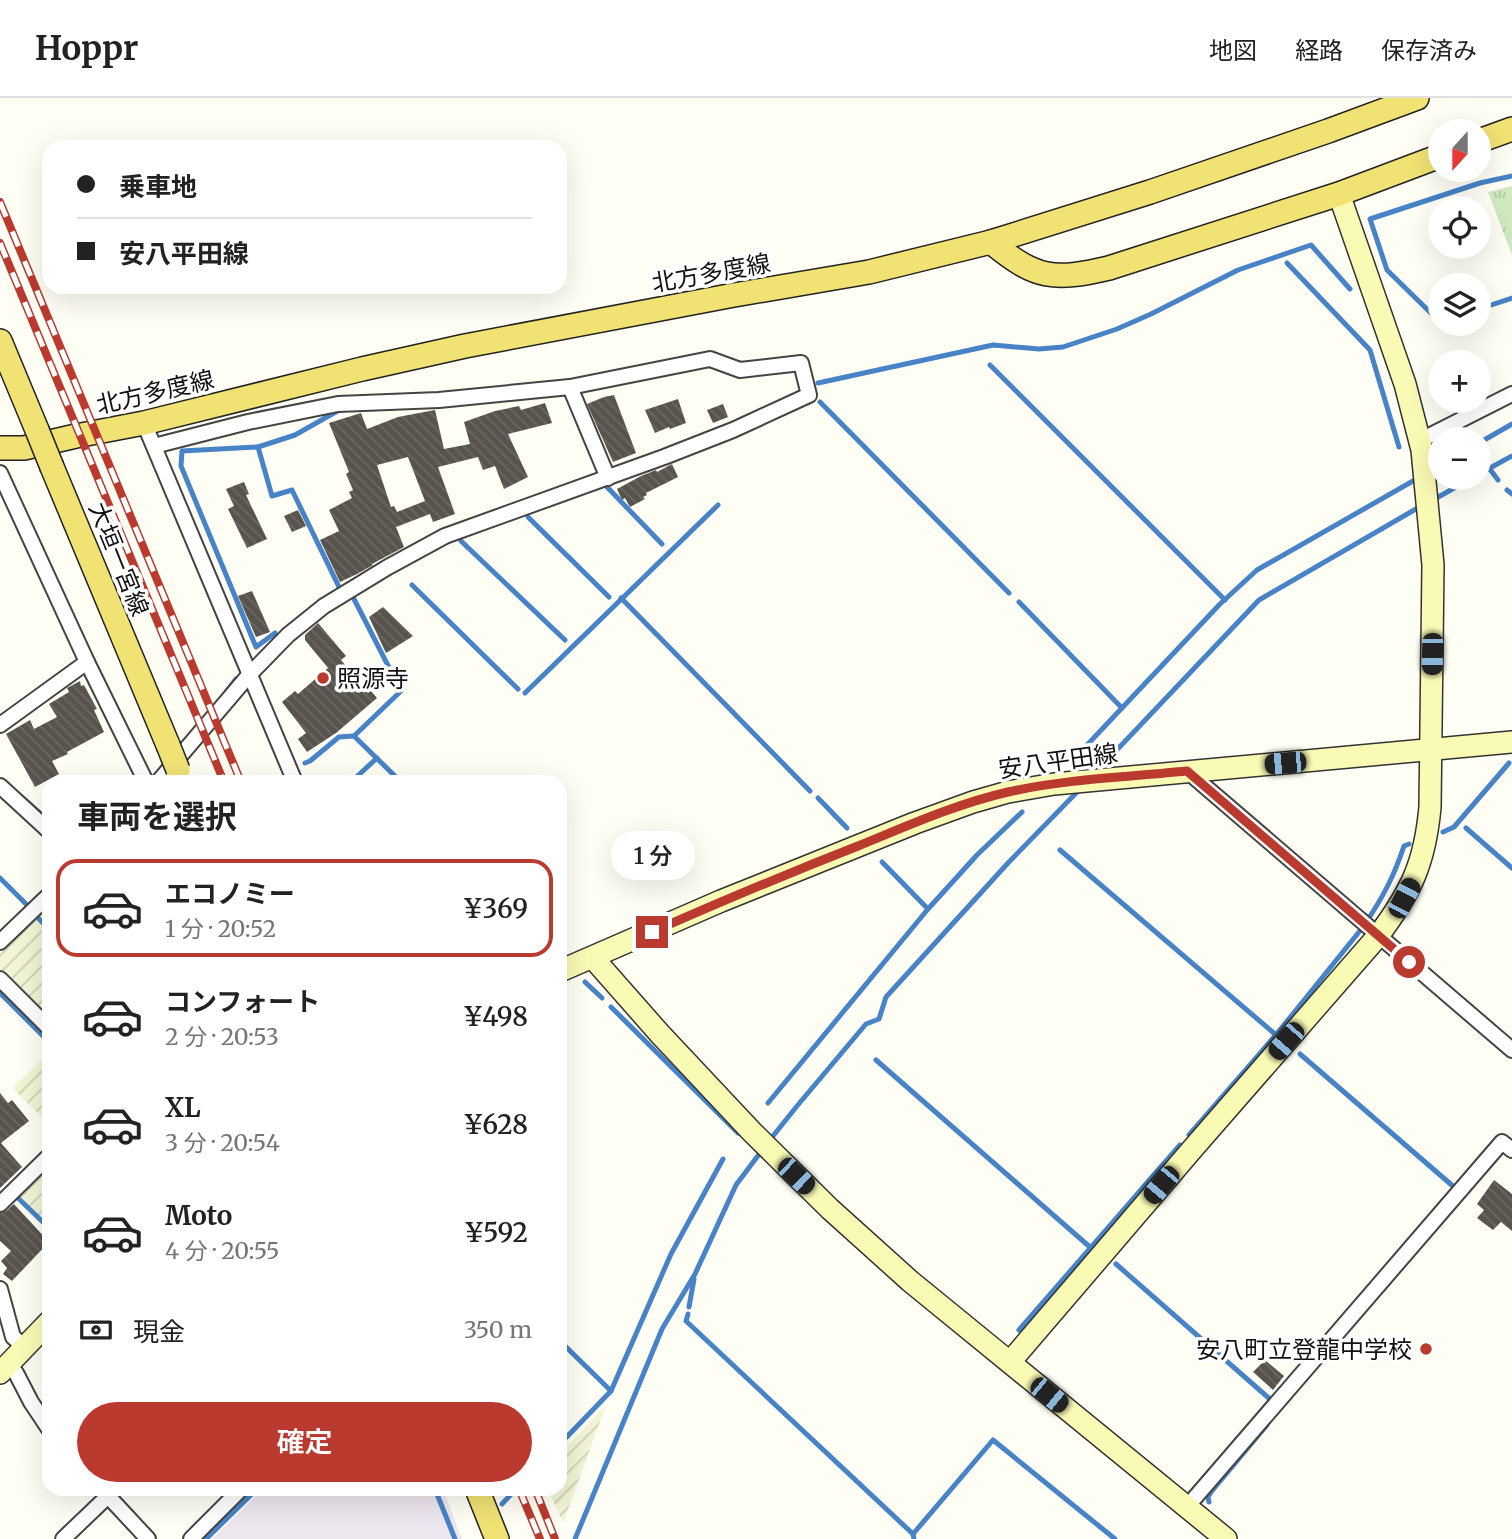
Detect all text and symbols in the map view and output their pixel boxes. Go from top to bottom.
text: Hoppr [35,28,138,69]
text: 地図 [1209,35,1257,66]
text: 経路 [1295,35,1343,66]
text: 保存済み [1381,35,1477,66]
north arrow [1428,119,1491,182]
map controls [1428,119,1491,490]
text: 乗車地 [119,170,197,203]
button: locate [1428,196,1491,259]
text: 安八平田線 [119,237,249,270]
street label: 北方多度線 [649,247,773,299]
button: layers [1428,273,1491,336]
button: + [1428,350,1491,413]
street label: 北方多度線 [93,363,217,421]
button: − [1428,427,1491,490]
street label: 大垣一宮線 [82,498,156,620]
car [1422,633,1443,675]
place label: 照源寺 [337,663,409,694]
marker: 照源寺 [315,670,331,686]
street label: 安八平田線 [996,737,1120,785]
car [1264,751,1307,775]
text: 車両を選択 [77,797,237,837]
callout: 1 分 [610,830,694,880]
text: 1 分 [634,841,672,870]
car [1385,875,1424,921]
icon: car [81,877,144,940]
text: エコノミー [165,877,295,910]
text: ¥369 [463,892,528,925]
text: 1 分 · 20:52 [165,914,276,943]
route end [636,916,668,948]
route start [1393,946,1425,978]
icon: car [81,985,144,1048]
text: コンフォート [165,985,320,1018]
text: ¥498 [463,1000,528,1033]
car [1265,1018,1308,1064]
text: 2 分 · 20:53 [165,1022,279,1051]
text: XL [165,1091,201,1124]
icon: car [81,1093,144,1156]
text: ¥628 [463,1108,528,1141]
text: 3 分 · 20:54 [165,1128,280,1157]
car [774,1154,819,1198]
car [1140,1162,1183,1208]
text: Moto [165,1199,232,1232]
icon: car [81,1201,144,1264]
text: ¥592 [464,1216,528,1249]
text: 4 分 · 20:55 [165,1236,279,1265]
icon: cash [77,1311,115,1349]
text: 現金 [133,1315,185,1348]
text: 350 m [464,1315,532,1344]
place label: 安八町立登龍中学校 [1196,1334,1412,1365]
marker: 安八町立登龍中学校 [1418,1341,1434,1357]
car [1027,1374,1072,1416]
button: 確定 [77,1402,532,1482]

